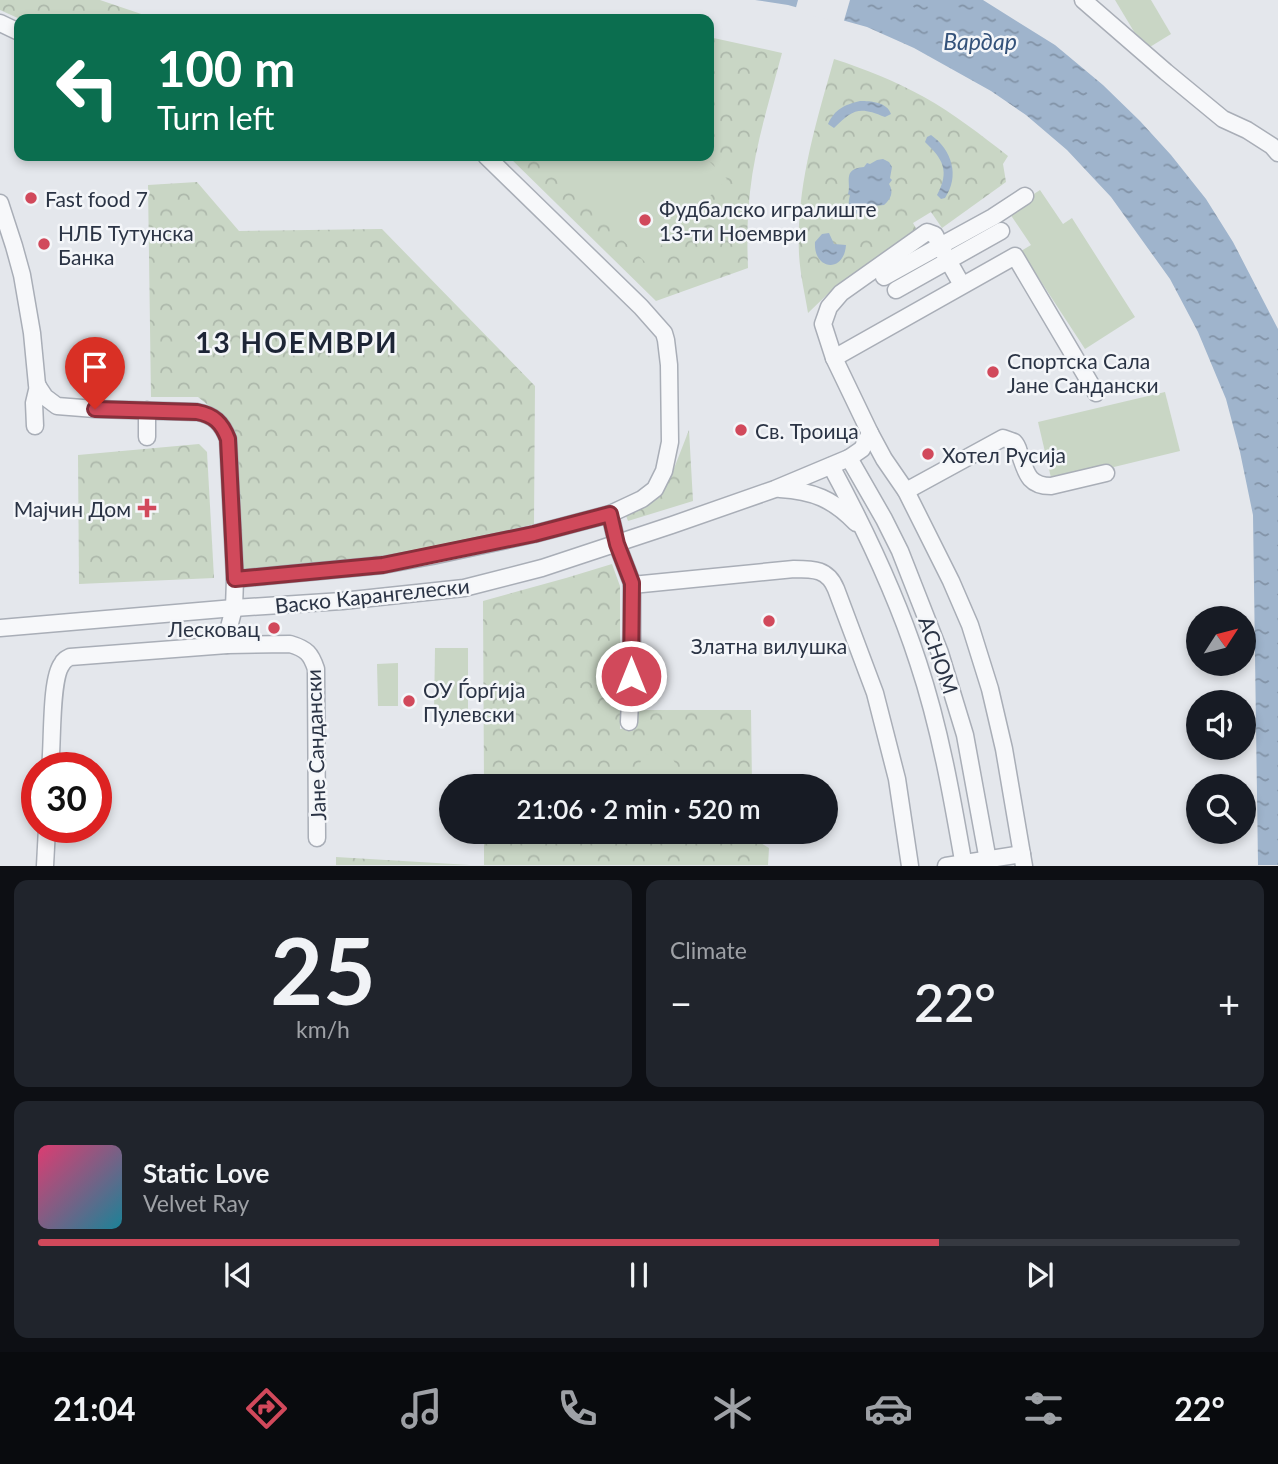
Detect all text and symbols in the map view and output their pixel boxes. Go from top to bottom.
water label: Вардар [943,27,1017,55]
text: 100 m [157,39,295,97]
icon: left [42,42,133,133]
text: Turn left [157,98,274,137]
place label: Fast food 7 [45,186,148,211]
marker: Fast food 7 [23,190,39,206]
place label: Фудбалско игралиште 13-ти Ноември [659,196,877,245]
marker: Фудбалско игралиште 13-ти Ноември [637,212,653,228]
place label: НЛБ Тутунска Банка [58,220,194,269]
marker: НЛБ Тутунска Банка [36,236,52,252]
district label: 13 НОЕМВРИ [195,325,399,359]
pin [65,337,125,409]
icon: arrive [76,348,114,386]
place label: Спортска Сала Јане Сандански [1007,348,1159,397]
marker: Спортска Сала Јане Сандански [985,364,1001,380]
place label: Св. Троица [755,418,859,443]
marker: Св. Троица [733,422,749,438]
place label: Хотел Русија [942,442,1066,467]
marker: Хотел Русија [920,446,936,462]
place label: Мајчин Дом [14,496,131,521]
marker: Мајчин Дом [137,498,157,518]
street label: Васко Карангелески [273,572,471,618]
north arrow [1186,606,1256,676]
map controls [1186,606,1256,844]
marker: Златна вилушка [761,613,777,629]
street label: АСНОМ [914,613,964,697]
place label: Лесковац [167,616,260,641]
marker: Лесковац [266,620,282,636]
place label: Златна вилушка [691,633,847,658]
position arrow [594,639,668,713]
street label: Јане Сандански [300,669,330,821]
place label: ОУ Ѓорѓија Пулевски [423,677,525,726]
button: sound [1186,690,1256,760]
marker: ОУ Ѓорѓија Пулевски [401,693,417,709]
speed limit sign: 30 [21,752,112,843]
button: search [1186,774,1256,844]
text: 21:06 · 2 min · 520 m [516,793,761,825]
text: 25 [270,915,376,1024]
text: Climate [670,936,747,964]
text: 22° [914,971,996,1033]
text: − [670,980,692,1026]
text: + [1218,980,1240,1026]
text: km/h [296,1015,350,1043]
text: Static Love [143,1157,270,1189]
text: Velvet Ray [143,1189,249,1217]
icon: previous [219,1256,257,1294]
icon: pause [620,1256,658,1294]
icon: next [1021,1256,1059,1294]
icon: directions [242,1384,291,1433]
icon: music [397,1384,446,1433]
icon: phone [553,1384,602,1433]
icon: climate [708,1384,757,1433]
icon: car [864,1384,913,1433]
icon: filters [1019,1384,1068,1433]
text: 21:04 [53,1389,136,1428]
text: 22° [1174,1389,1225,1428]

